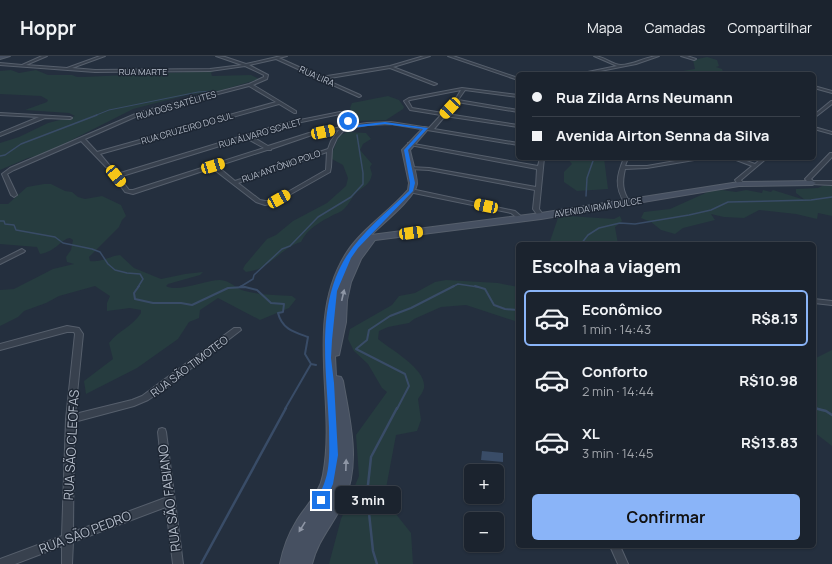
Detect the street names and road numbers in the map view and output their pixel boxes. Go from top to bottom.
street label: RUA LIRA [297,62,337,90]
street label: RUA MARTE [119,65,167,78]
street label: RUA DOS SATÉLITES [134,87,218,123]
street label: RUA CRUZEIRO DO SUL [139,109,235,147]
street label: RUA ÁLVARO SCALET [217,115,304,151]
street label: RUA ANTÔNIO POLO [240,146,323,186]
street label: AVENIDA IRMÃ DULCE [553,194,643,220]
street label: RUA SÃO TIMOTEO [147,332,231,400]
street label: RUA SÃO CLEOFAS [59,389,83,501]
street label: RUA SÃO FABIANO [153,443,185,553]
street label: RUA SÃO PEDRO [36,506,134,558]

